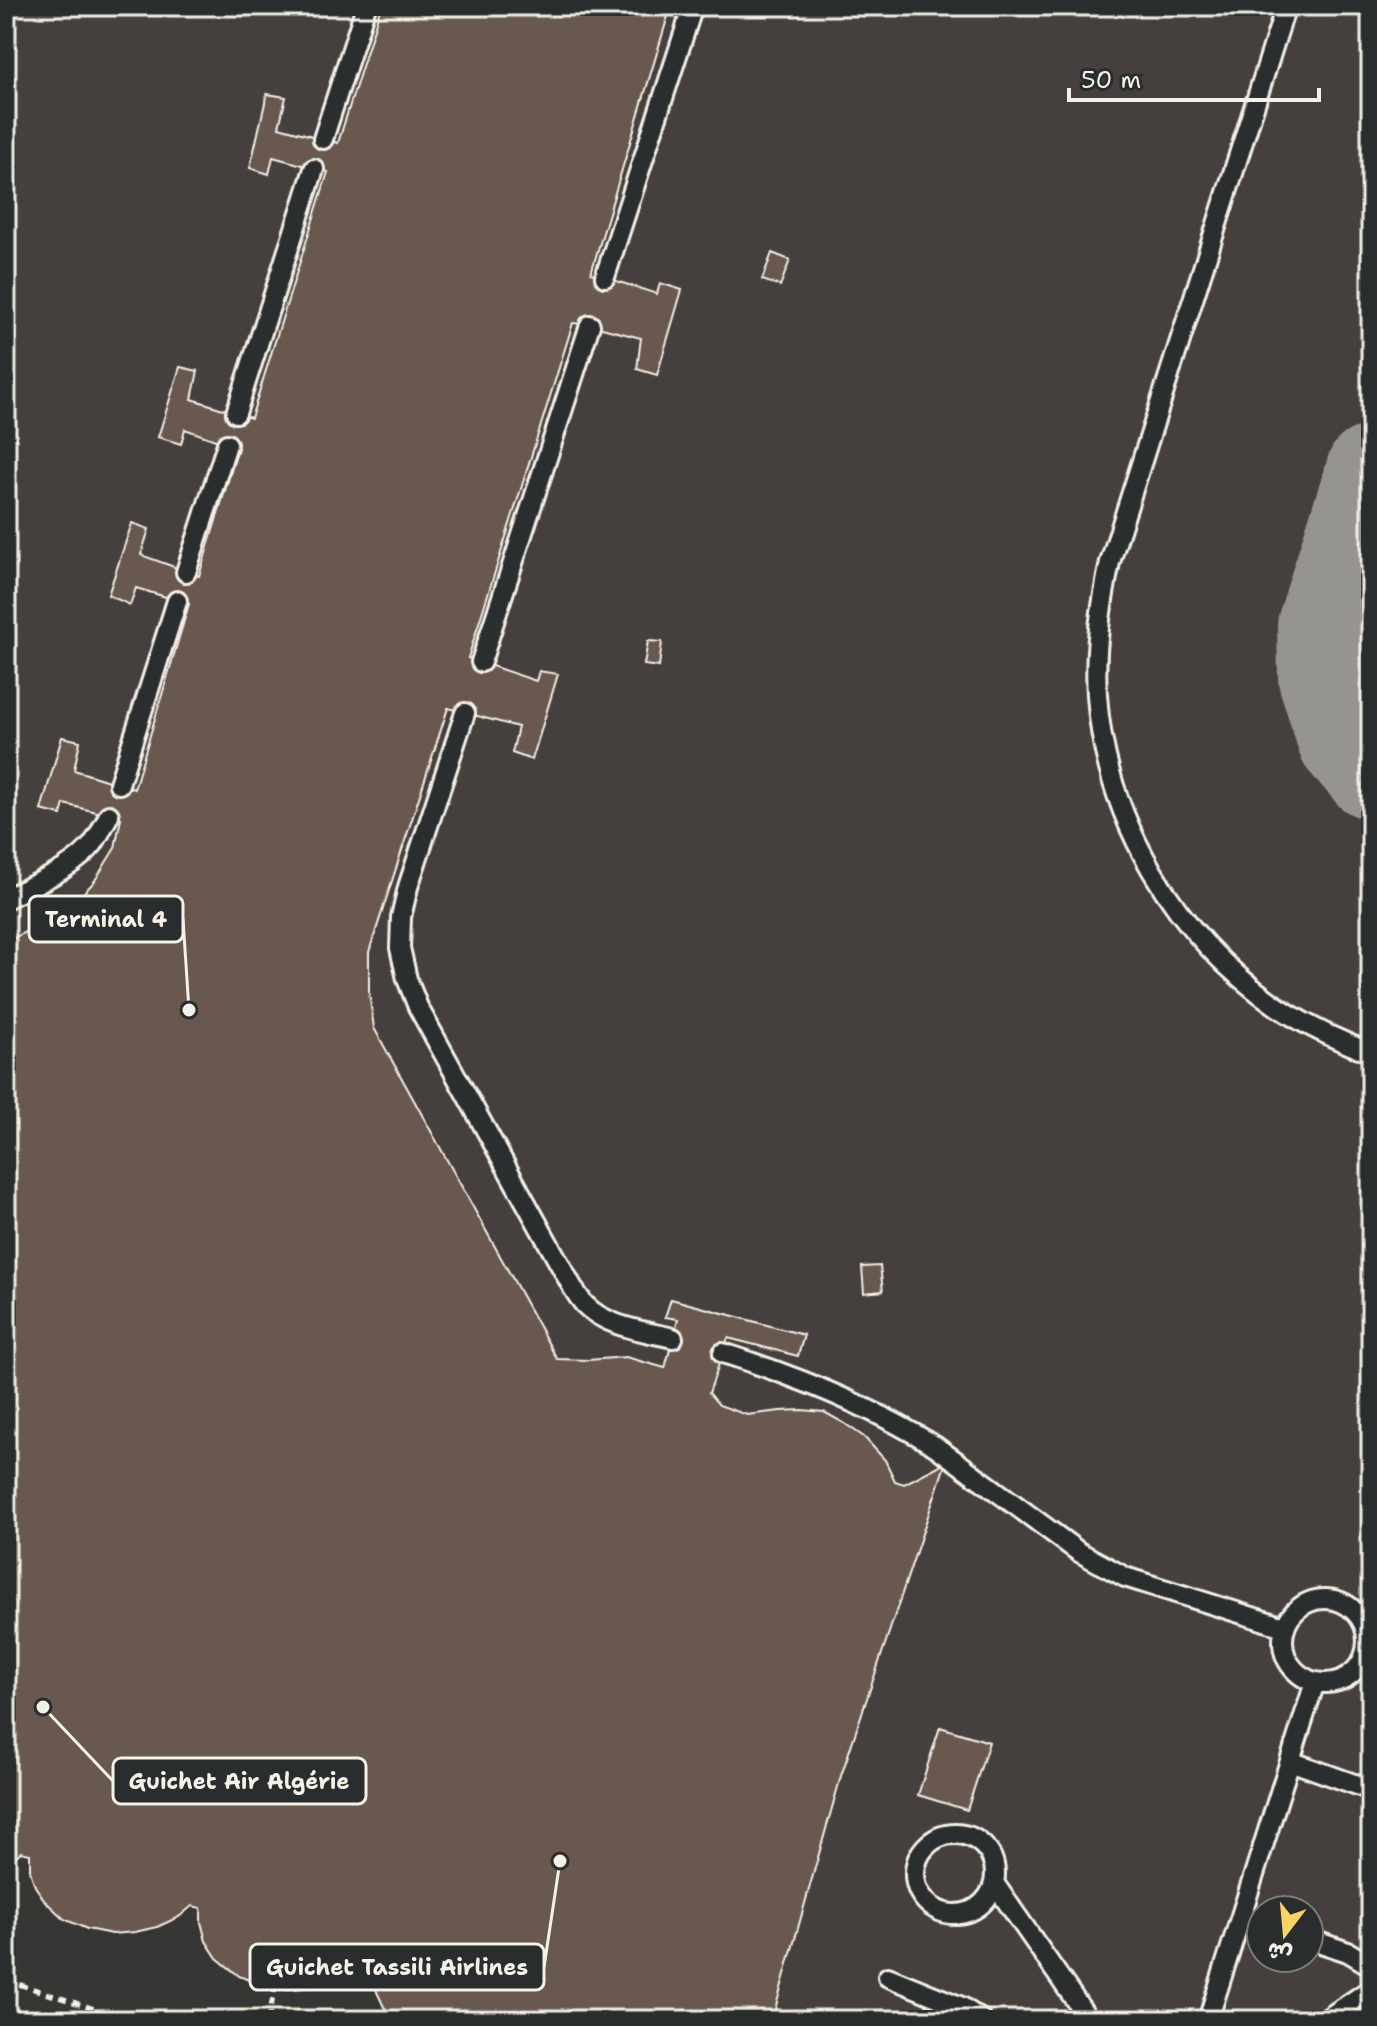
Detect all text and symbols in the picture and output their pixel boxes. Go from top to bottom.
scale bar [1069,52,1319,102]
text: 50 m [1081,64,1141,96]
callout: Terminal 4 [29,896,183,942]
text: Terminal 4 [45,905,168,934]
callout: Guichet Air Algérie [113,1758,366,1804]
text: Guichet Air Algérie [128,1767,350,1796]
north arrow [1245,1894,1325,1974]
text: ش [1264,1935,1295,1970]
callout: Guichet Tassili Airlines [250,1944,544,1990]
text: Guichet Tassili Airlines [266,1953,528,1982]

